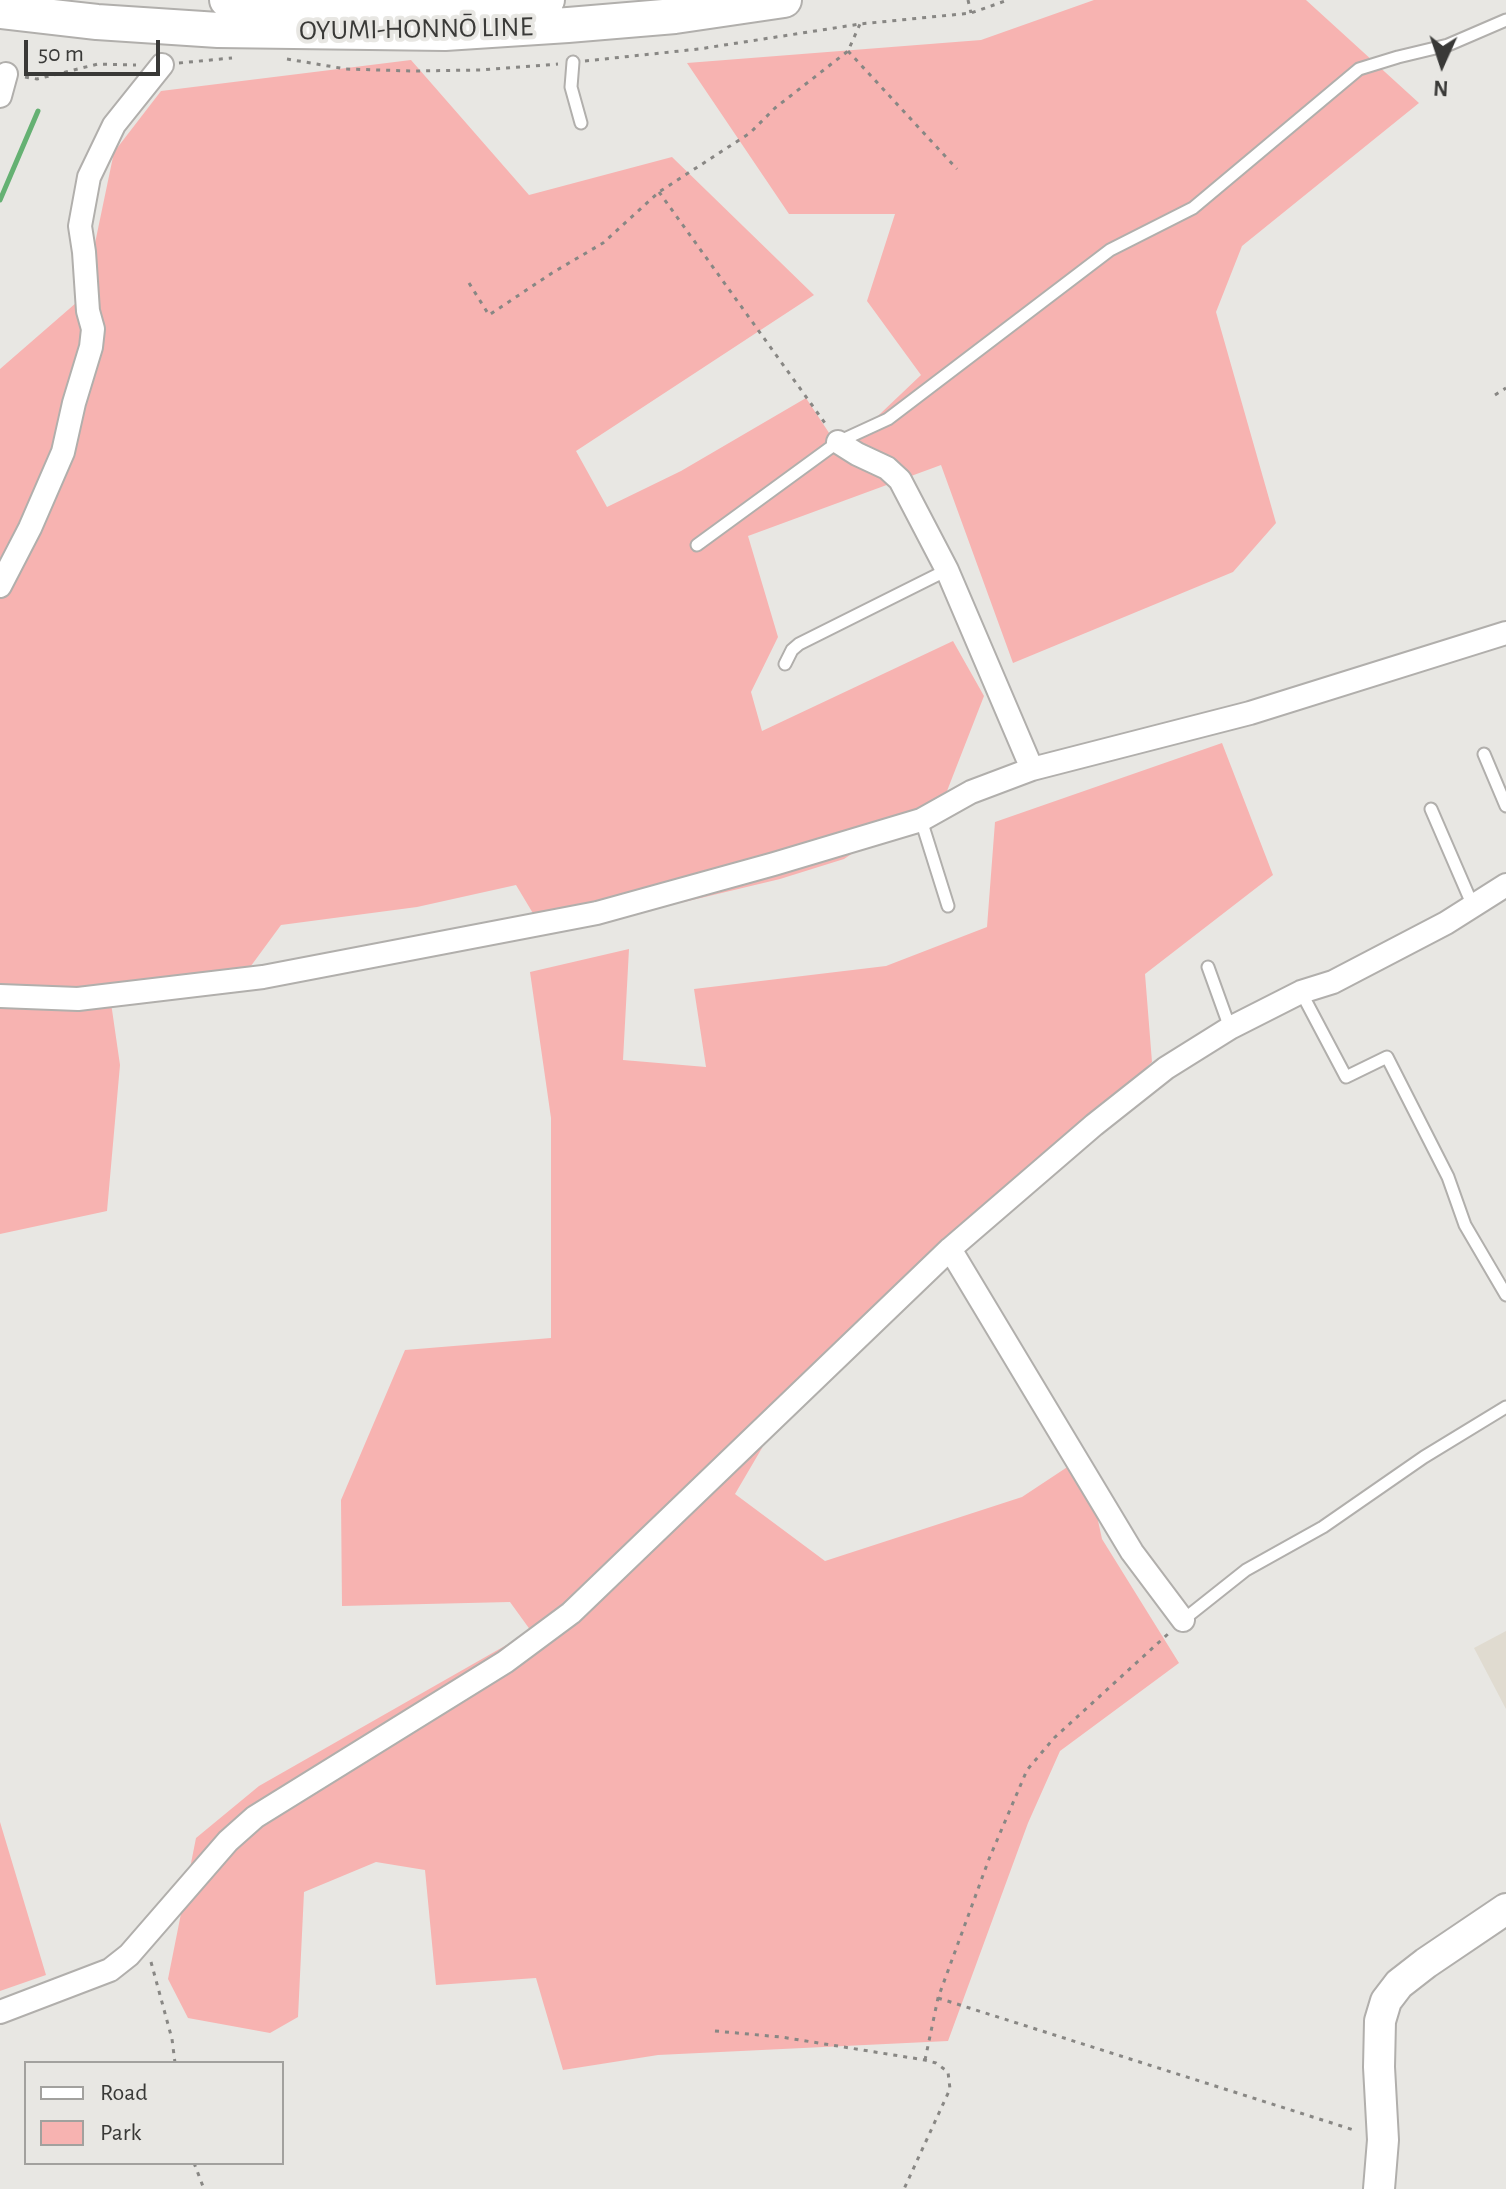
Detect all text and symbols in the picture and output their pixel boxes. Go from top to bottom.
street label: OYUMI-HONNŌ LINE [299,10,533,48]
scale bar [28,24,164,74]
north arrow [1402,24,1482,104]
text: 50 m [38,42,84,66]
text: N [1433,77,1449,99]
legend [24,2061,284,2165]
text: Road [100,2081,148,2105]
text: Park [100,2121,141,2145]

